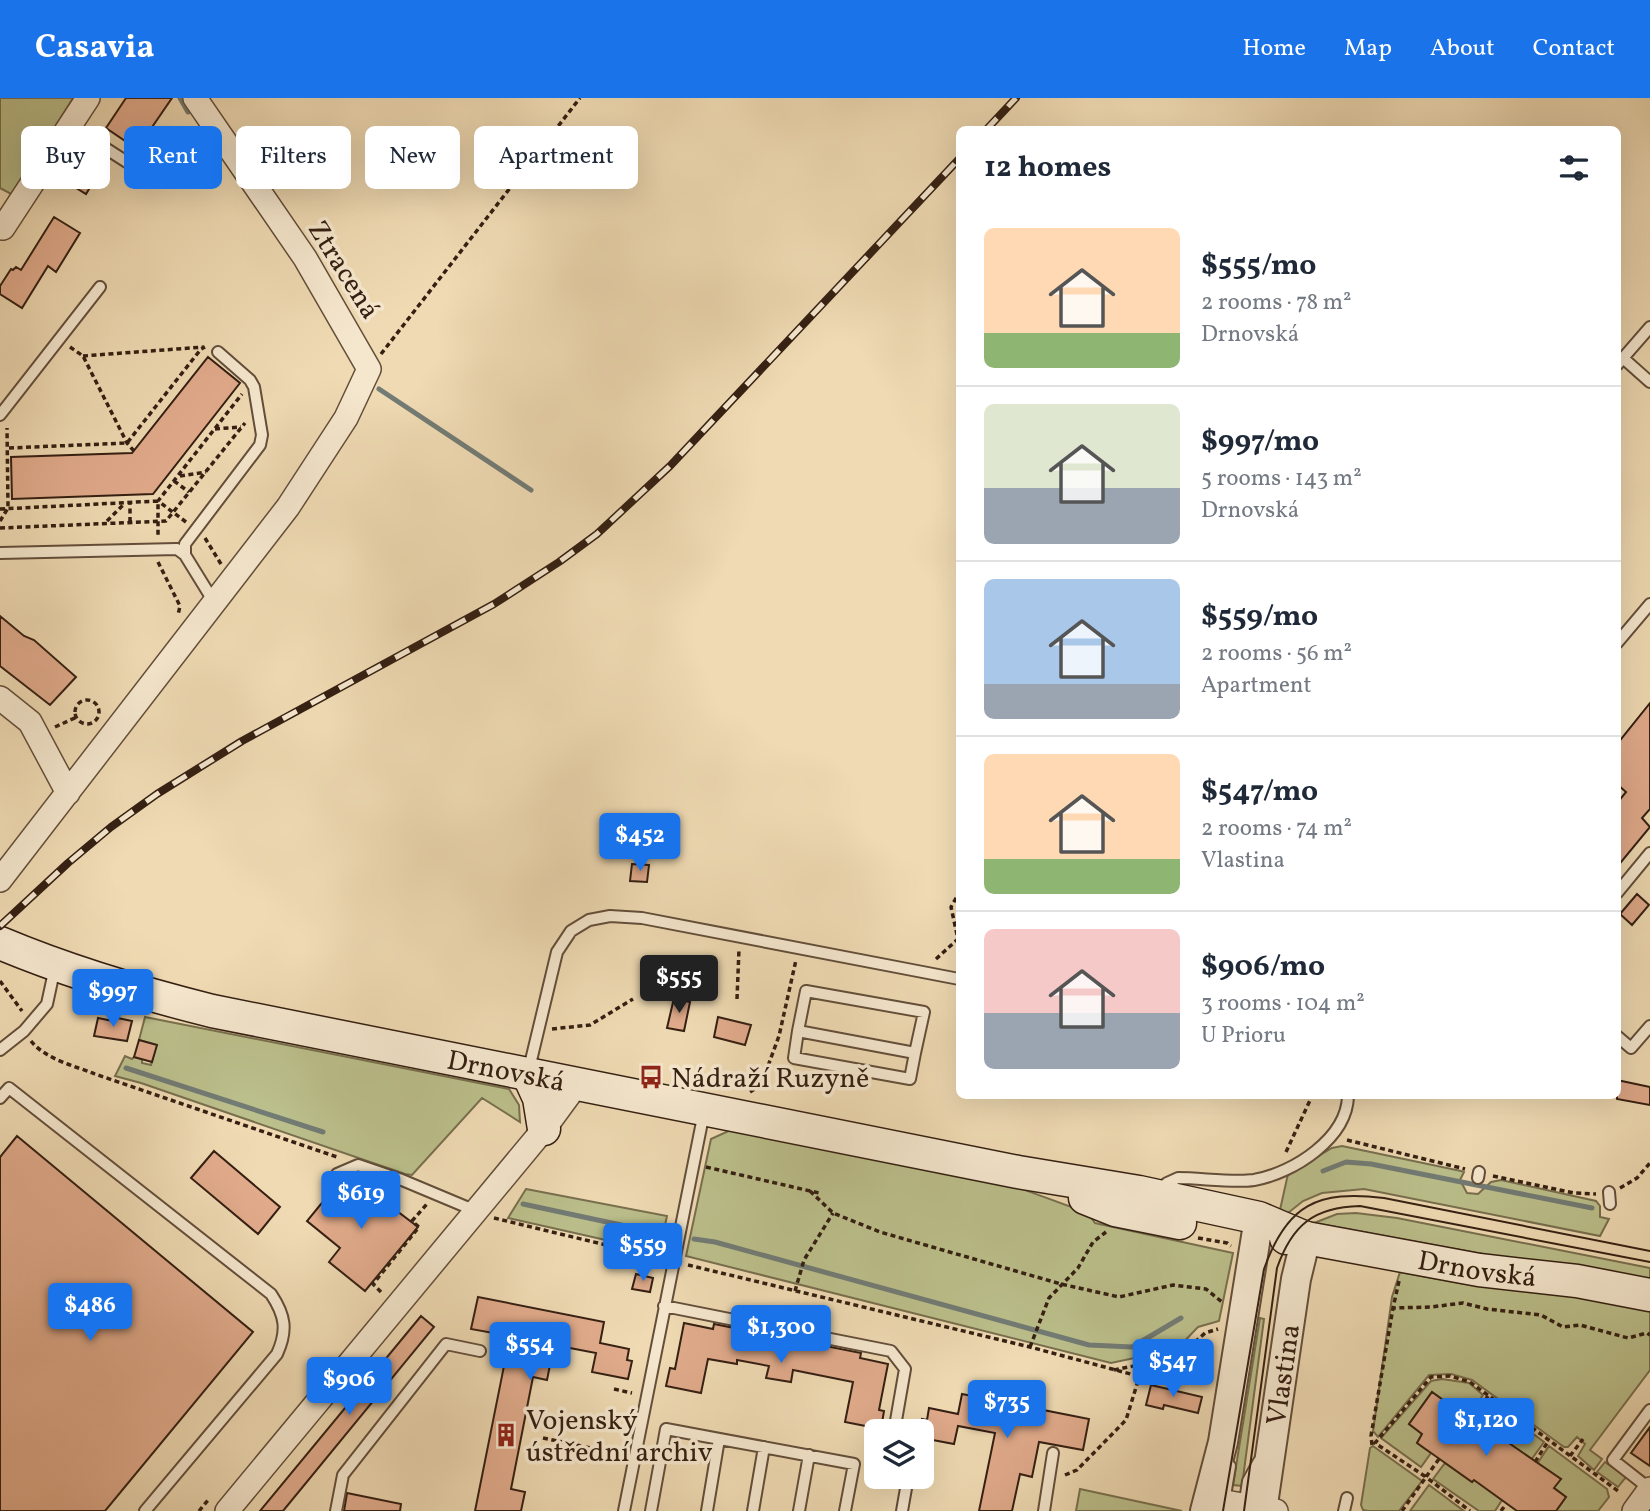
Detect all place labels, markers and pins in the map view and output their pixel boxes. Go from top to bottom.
pin: $452 [599,814,681,873]
pin: $555 [638,956,720,1015]
pin: $997 [72,970,154,1029]
place label: Nádraží Ruzyně [671,1060,869,1099]
bus stop icon: Nádraží Ruzyně [637,1063,665,1091]
pin: $619 [320,1172,402,1231]
pin: $559 [602,1224,684,1283]
pin: $486 [49,1284,131,1343]
pin: $1,300 [724,1306,838,1365]
pin: $554 [489,1322,571,1382]
pin: $547 [1132,1340,1214,1399]
pin: $906 [308,1358,390,1417]
pin: $735 [966,1380,1048,1440]
pin: $1,120 [1429,1398,1543,1458]
place label: Vojenský ústřední archiv [526,1402,713,1473]
building icon: Vojenský ústřední archiv [492,1421,520,1449]

